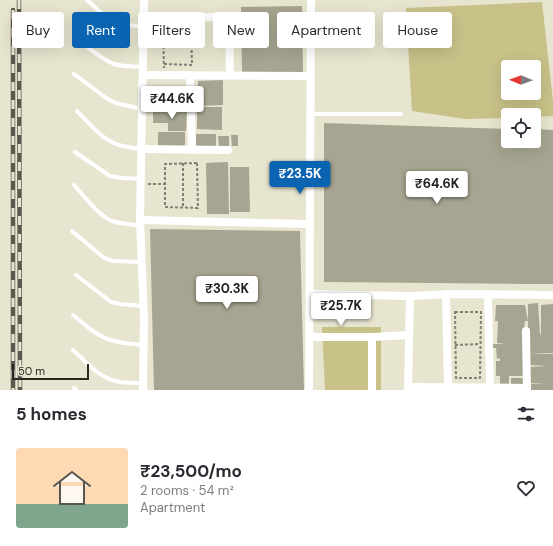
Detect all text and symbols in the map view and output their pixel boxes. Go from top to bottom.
chip: Buy [12,12,64,48]
chip: Rent [72,12,130,48]
chip: Filters [138,12,205,48]
chip: New [213,12,269,48]
chip: Apartment [277,12,375,48]
chip: House [383,12,452,48]
north arrow [501,60,541,100]
map controls [501,60,541,148]
pin: ₹44.6K [139,86,205,120]
text: ₹44.6K [150,90,194,107]
button: locate [501,108,541,148]
pin: ₹23.5K [267,161,333,195]
text: ₹23.5K [278,165,322,182]
pin: ₹64.6K [404,171,470,205]
text: ₹64.6K [415,175,459,192]
pin: ₹30.3K [194,276,260,310]
text: ₹30.3K [205,280,249,297]
pin: ₹25.7K [308,293,374,327]
text: ₹25.7K [320,297,362,314]
scale bar [12,362,89,381]
text: 50 m [18,364,45,378]
text: 5 homes [16,403,87,425]
icon: filters [515,403,537,425]
text: ₹23,500/mo [140,460,242,482]
icon: home [48,464,96,512]
icon: heart [515,477,537,499]
text: 2 rooms · 54 m² [140,482,234,499]
text: Apartment [140,499,205,516]

